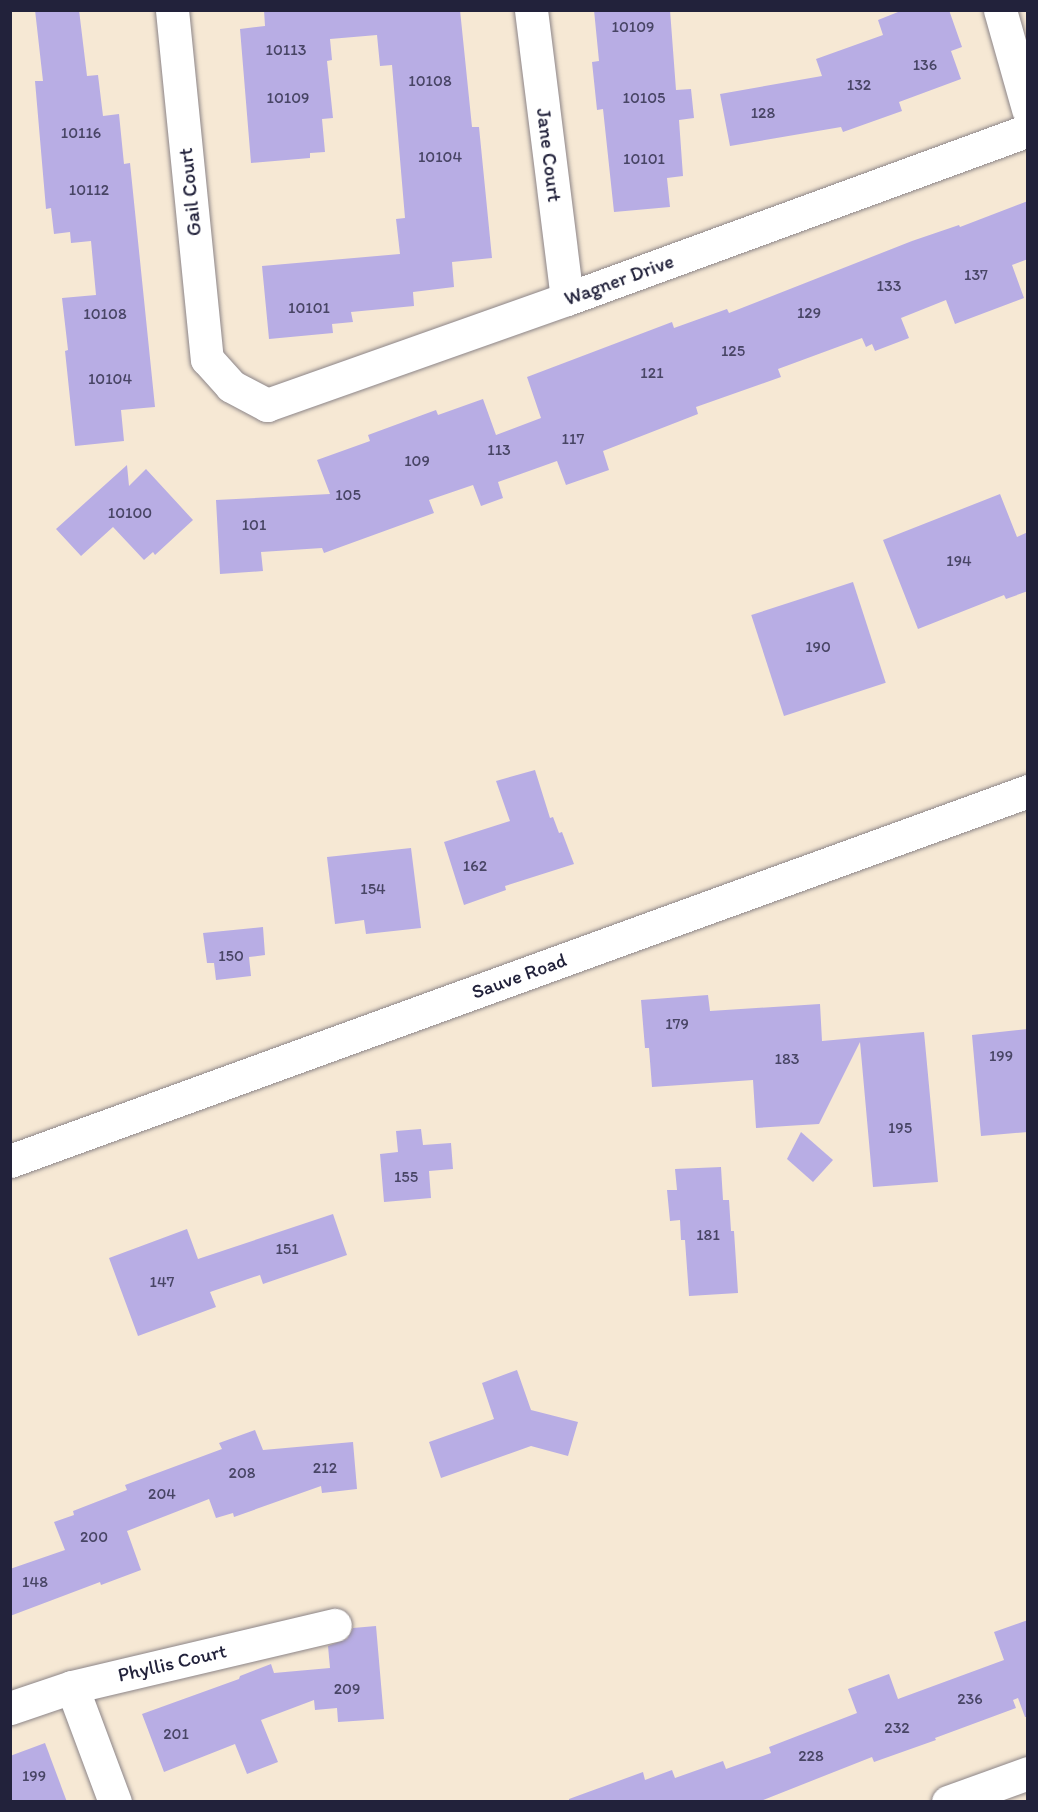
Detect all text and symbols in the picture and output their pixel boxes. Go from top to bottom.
house number: 10109 [612,17,654,37]
house number: 10113 [266,40,306,60]
house number: 136 [913,55,937,75]
house number: 10108 [408,71,452,91]
house number: 132 [847,75,871,95]
house number: 10109 [267,88,309,108]
house number: 10105 [623,88,665,108]
house number: 128 [751,103,775,123]
street label: Jane Court [531,107,567,203]
house number: 10116 [61,123,101,143]
street label: Gail Court [173,147,207,237]
house number: 10104 [418,147,462,167]
house number: 10101 [623,149,665,169]
house number: 10112 [69,180,109,200]
street label: Wagner Drive [561,249,677,311]
house number: 137 [964,265,988,285]
house number: 133 [877,276,901,296]
house number: 10101 [288,298,330,318]
house number: 129 [797,303,821,323]
house number: 10108 [83,304,127,324]
house number: 125 [721,341,745,361]
house number: 121 [640,363,664,383]
house number: 10104 [88,369,132,389]
house number: 117 [562,429,584,449]
house number: 113 [487,440,511,460]
house number: 109 [404,451,430,471]
house number: 105 [335,485,361,505]
house number: 10100 [108,503,152,523]
house number: 101 [242,515,266,535]
house number: 194 [946,551,972,571]
house number: 190 [805,637,831,657]
house number: 162 [463,856,487,876]
house number: 154 [360,879,386,899]
house number: 150 [218,946,244,966]
street label: Sauve Road [468,948,570,1004]
house number: 179 [665,1014,689,1034]
house number: 199 [989,1046,1013,1066]
house number: 183 [775,1049,799,1069]
house number: 195 [888,1118,912,1138]
house number: 155 [394,1167,418,1187]
house number: 181 [696,1225,720,1245]
house number: 151 [275,1239,299,1259]
house number: 147 [150,1272,174,1292]
house number: 212 [313,1458,337,1478]
house number: 208 [228,1463,256,1483]
house number: 204 [148,1484,176,1504]
house number: 200 [80,1527,108,1547]
house number: 148 [22,1572,48,1592]
street label: Phyllis Court [115,1639,229,1687]
house number: 209 [334,1679,360,1699]
house number: 236 [957,1689,983,1709]
house number: 232 [884,1718,910,1738]
house number: 201 [163,1724,189,1744]
house number: 228 [798,1746,824,1766]
house number: 199 [22,1766,46,1786]

